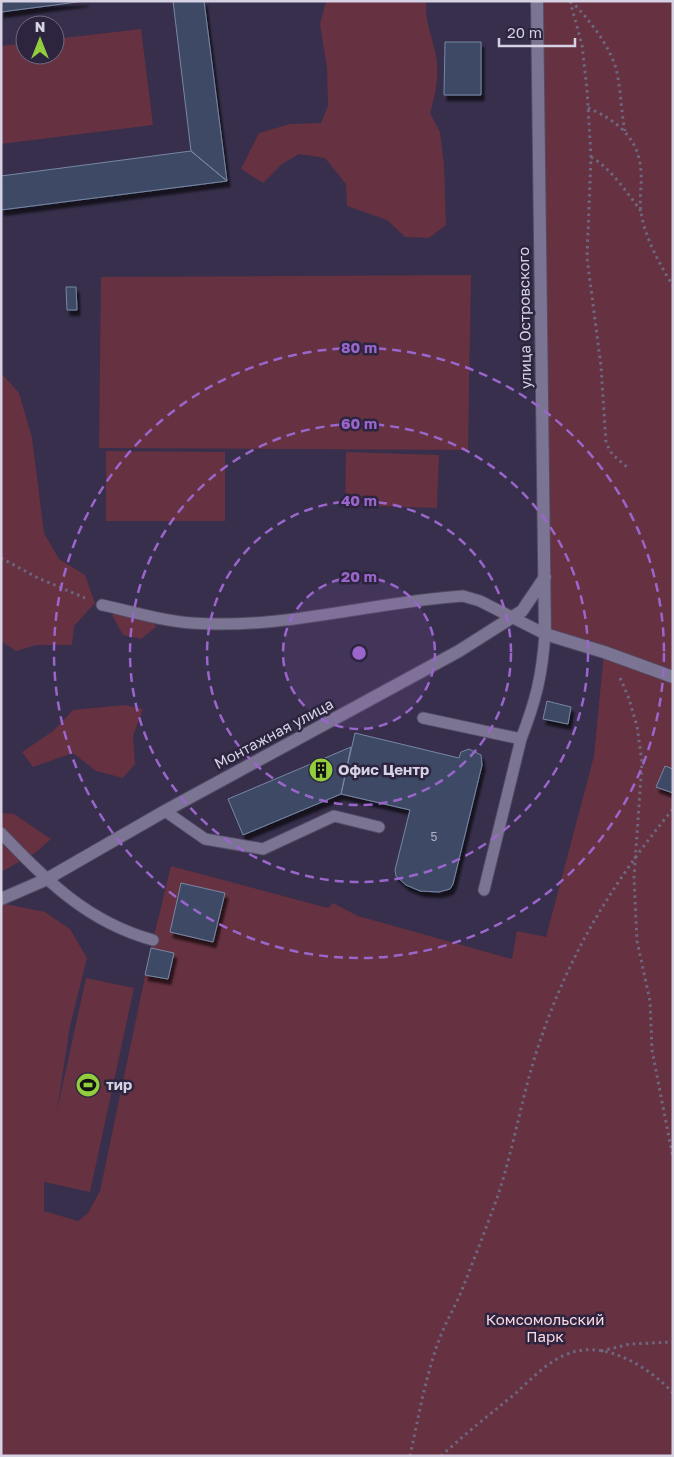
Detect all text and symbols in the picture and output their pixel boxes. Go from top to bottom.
north arrow [15,15,65,65]
scale bar [499,15,575,47]
text: N [35,18,45,35]
text: 20 m [507,23,542,41]
street label: улица Островского [514,247,534,389]
text: 80 m [341,338,377,356]
text: 60 m [341,414,377,432]
text: 40 m [341,491,377,509]
text: 20 m [341,567,377,585]
centre of rings [350,644,368,662]
street label: Монтажная улица [211,694,336,772]
building icon: Офис Центр [308,757,334,783]
place label: Офис Центр [338,760,429,778]
house number: 5 [431,829,438,844]
sports icon: тир [75,1072,101,1098]
place label: тир [106,1075,132,1093]
park label: Комсомольский Парк [486,1310,604,1345]

